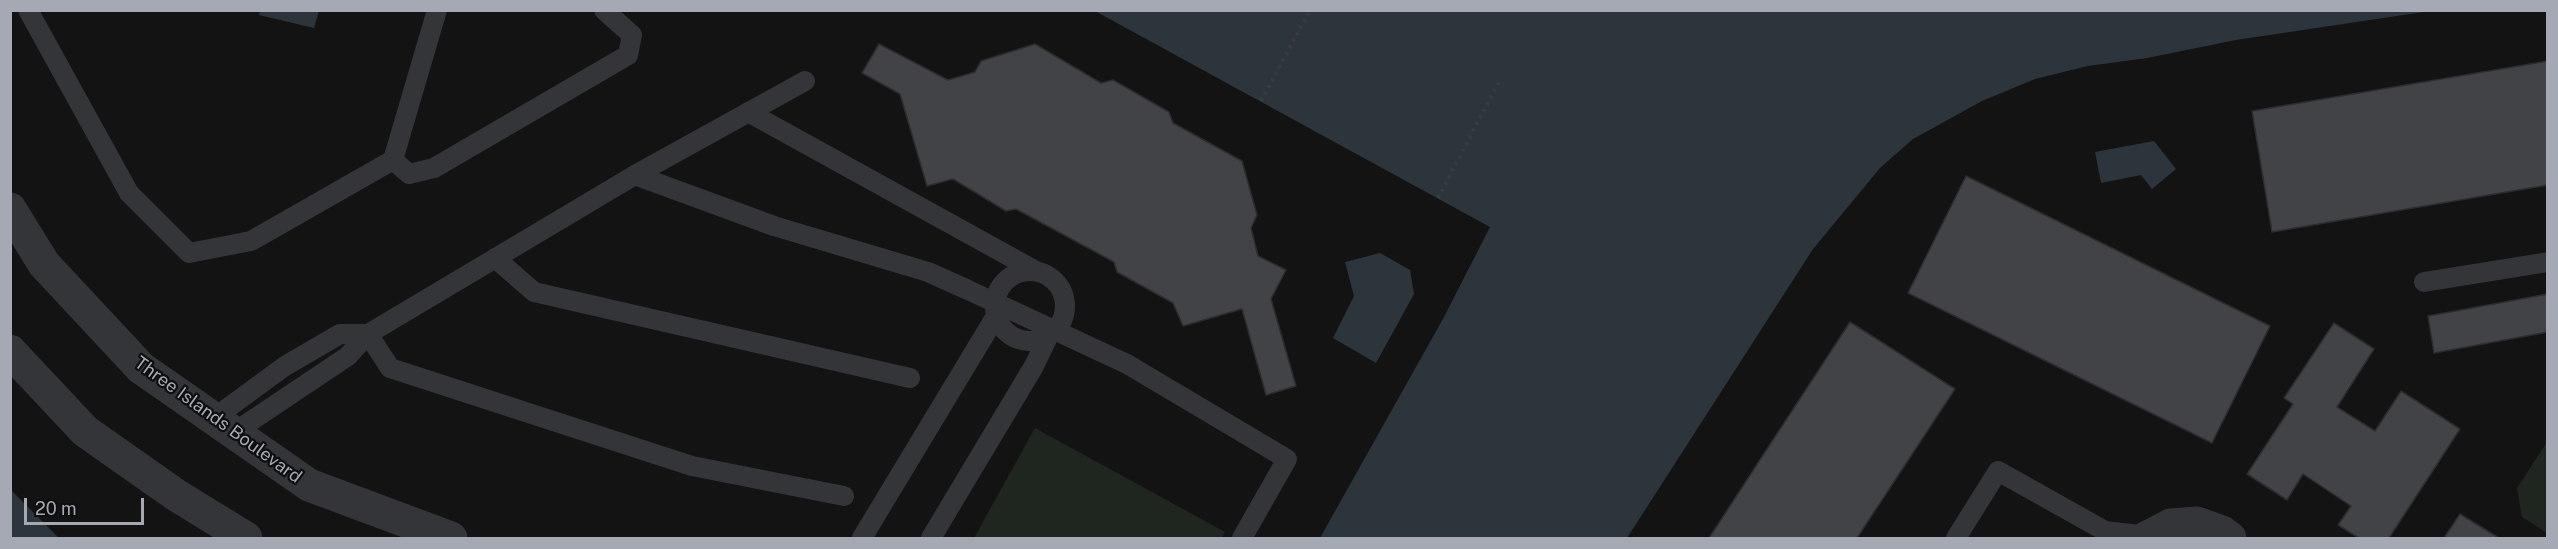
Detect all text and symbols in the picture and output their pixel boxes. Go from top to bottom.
street label: Three Islands Boulevard [130,352,306,488]
scale bar [27,486,147,524]
text: 20 m [35,498,77,519]

